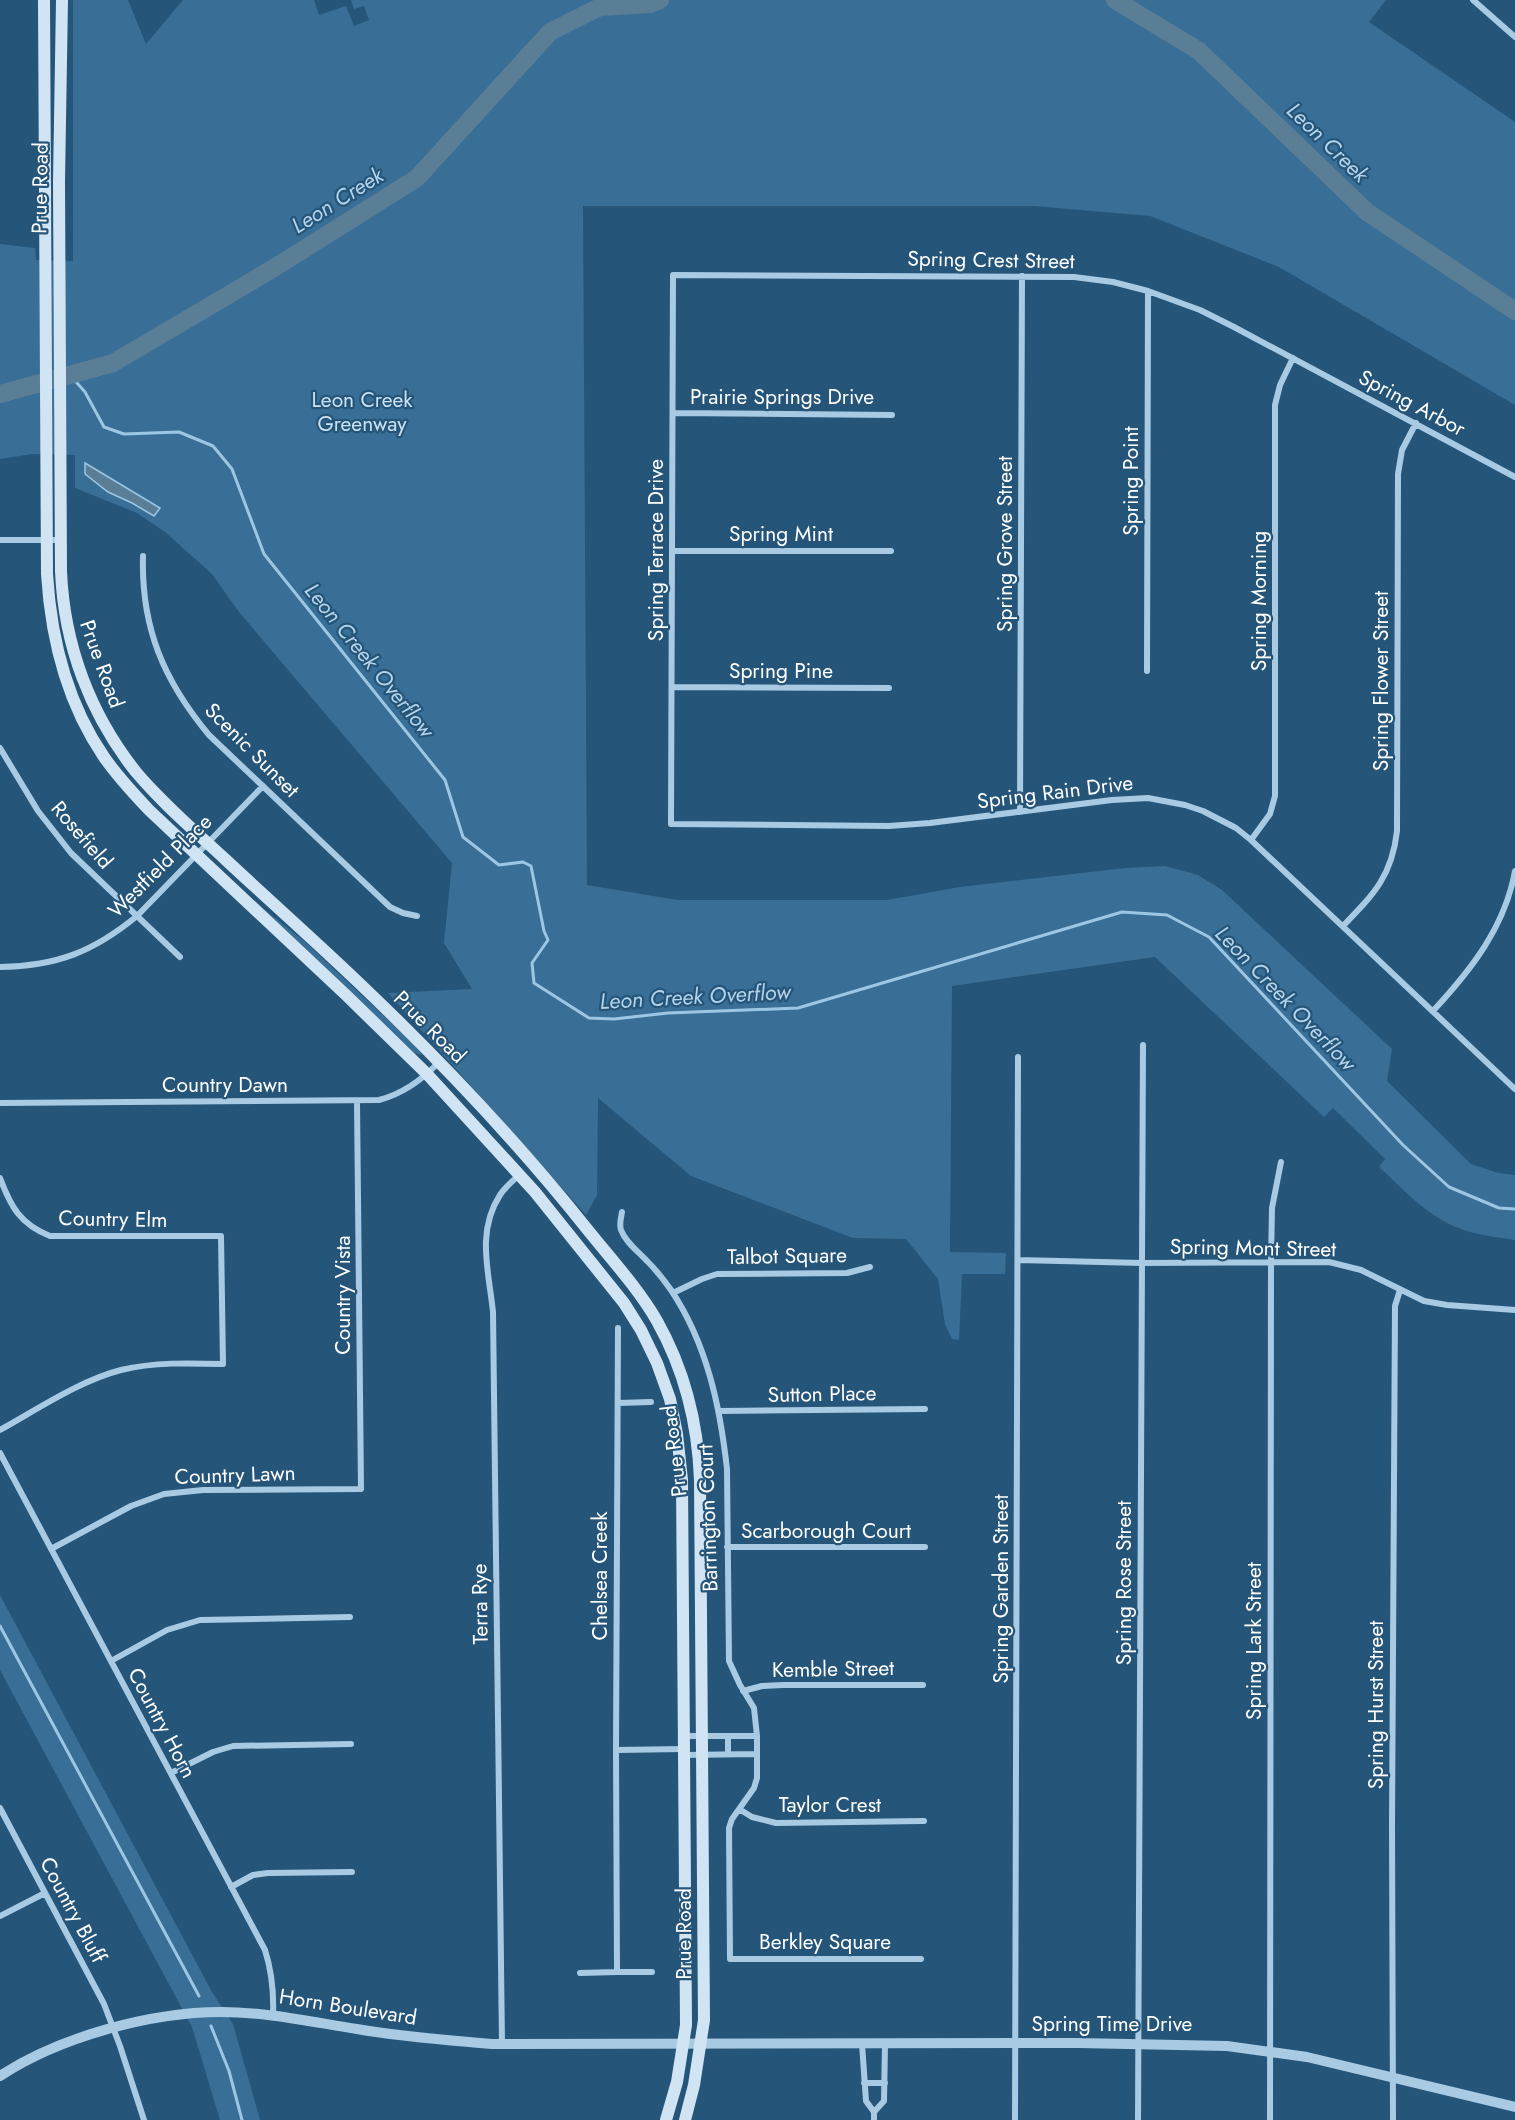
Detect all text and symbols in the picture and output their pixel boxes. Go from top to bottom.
water label: Leon Creek [1280,95,1377,190]
street label: Prue Road [24,142,56,234]
water label: Leon Creek [285,158,391,241]
street label: Spring Crest Street [907,244,1075,276]
street label: Spring Arbor [1353,362,1471,444]
street label: Prairie Springs Drive [690,382,874,412]
park label: Leon Creek Greenway [311,385,413,439]
street label: Spring Point [1116,426,1146,536]
street label: Spring Grove Street [990,456,1020,632]
street label: Spring Terrace Drive [641,459,671,641]
street label: Spring Mint [729,519,833,549]
street label: Spring Morning [1244,531,1274,671]
water label: Leon Creek Overflow [297,576,444,746]
street label: Spring Flower Street [1366,591,1396,771]
street label: Prue Road [72,616,132,712]
street label: Spring Pine [729,656,833,686]
street label: Scenic Sunset [198,696,306,804]
street label: Spring Rain Drive [975,768,1135,816]
street label: Rosefield [44,794,120,876]
street label: Westfield Place [101,807,219,925]
water label: Leon Creek Overflow [1208,918,1365,1079]
water label: Leon Creek Overflow [599,975,793,1017]
street label: Prue Road [387,984,473,1070]
street label: Country Dawn [162,1070,288,1100]
street label: Country Elm [58,1203,168,1235]
street label: Spring Mont Street [1170,1232,1336,1264]
street label: Country Vista [328,1235,358,1355]
street label: Talbot Square [727,1240,847,1272]
street label: Sutton Place [767,1378,877,1410]
street label: Prue Road [654,1404,694,1498]
street label: Barrington Court [690,1444,726,1592]
street label: Country Lawn [174,1458,296,1492]
street label: Spring Garden Street [986,1494,1016,1684]
street label: Spring Rose Street [1109,1501,1139,1665]
street label: Chelsea Creek [585,1511,615,1640]
street label: Scarborough Court [741,1516,911,1546]
street label: Spring Lark Street [1239,1562,1269,1720]
street label: Terra Rye [464,1563,496,1645]
street label: Spring Hurst Street [1361,1621,1391,1789]
street label: Kemble Street [772,1653,894,1685]
street label: Country Horn [120,1663,204,1783]
street label: Taylor Crest [779,1790,881,1820]
street label: Country Bluff [33,1852,114,1969]
street label: Prue Road [669,1888,699,1980]
street label: Berkley Square [759,1927,891,1957]
street label: Horn Boulevard [277,1981,419,2033]
street label: Spring Time Drive [1032,2009,1193,2039]

